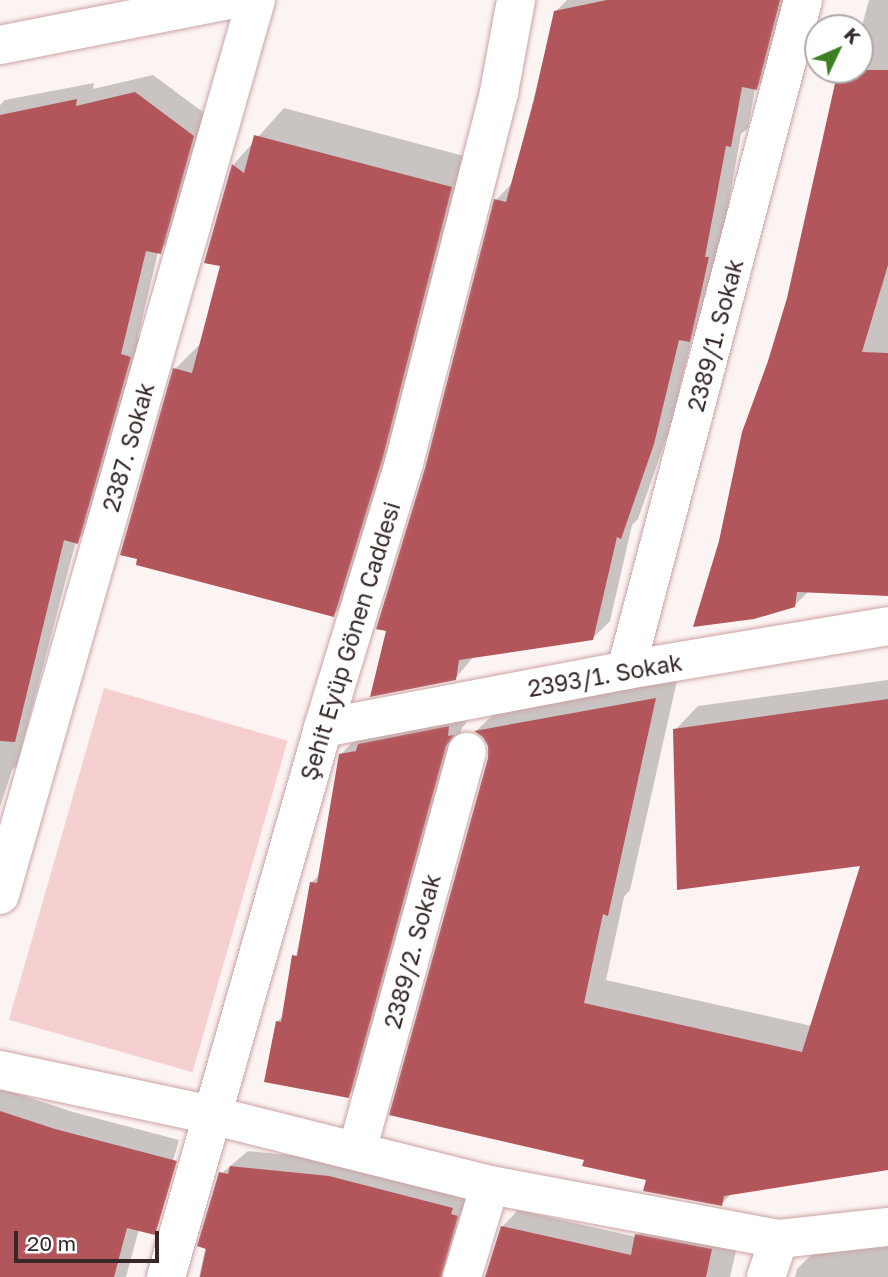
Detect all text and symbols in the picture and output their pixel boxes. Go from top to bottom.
north arrow [804,14,874,84]
text: K [840,23,866,48]
street label: 2389/1. Sokak [681,256,749,414]
street label: 2387. Sokak [96,379,160,515]
street label: Şehit Eyüp Gönen Caddesi [294,498,406,784]
street label: 2393/1. Sokak [526,648,684,702]
street label: 2389/2. Sokak [378,871,446,1031]
scale bar [18,1218,163,1262]
text: 20 m [27,1230,76,1256]

